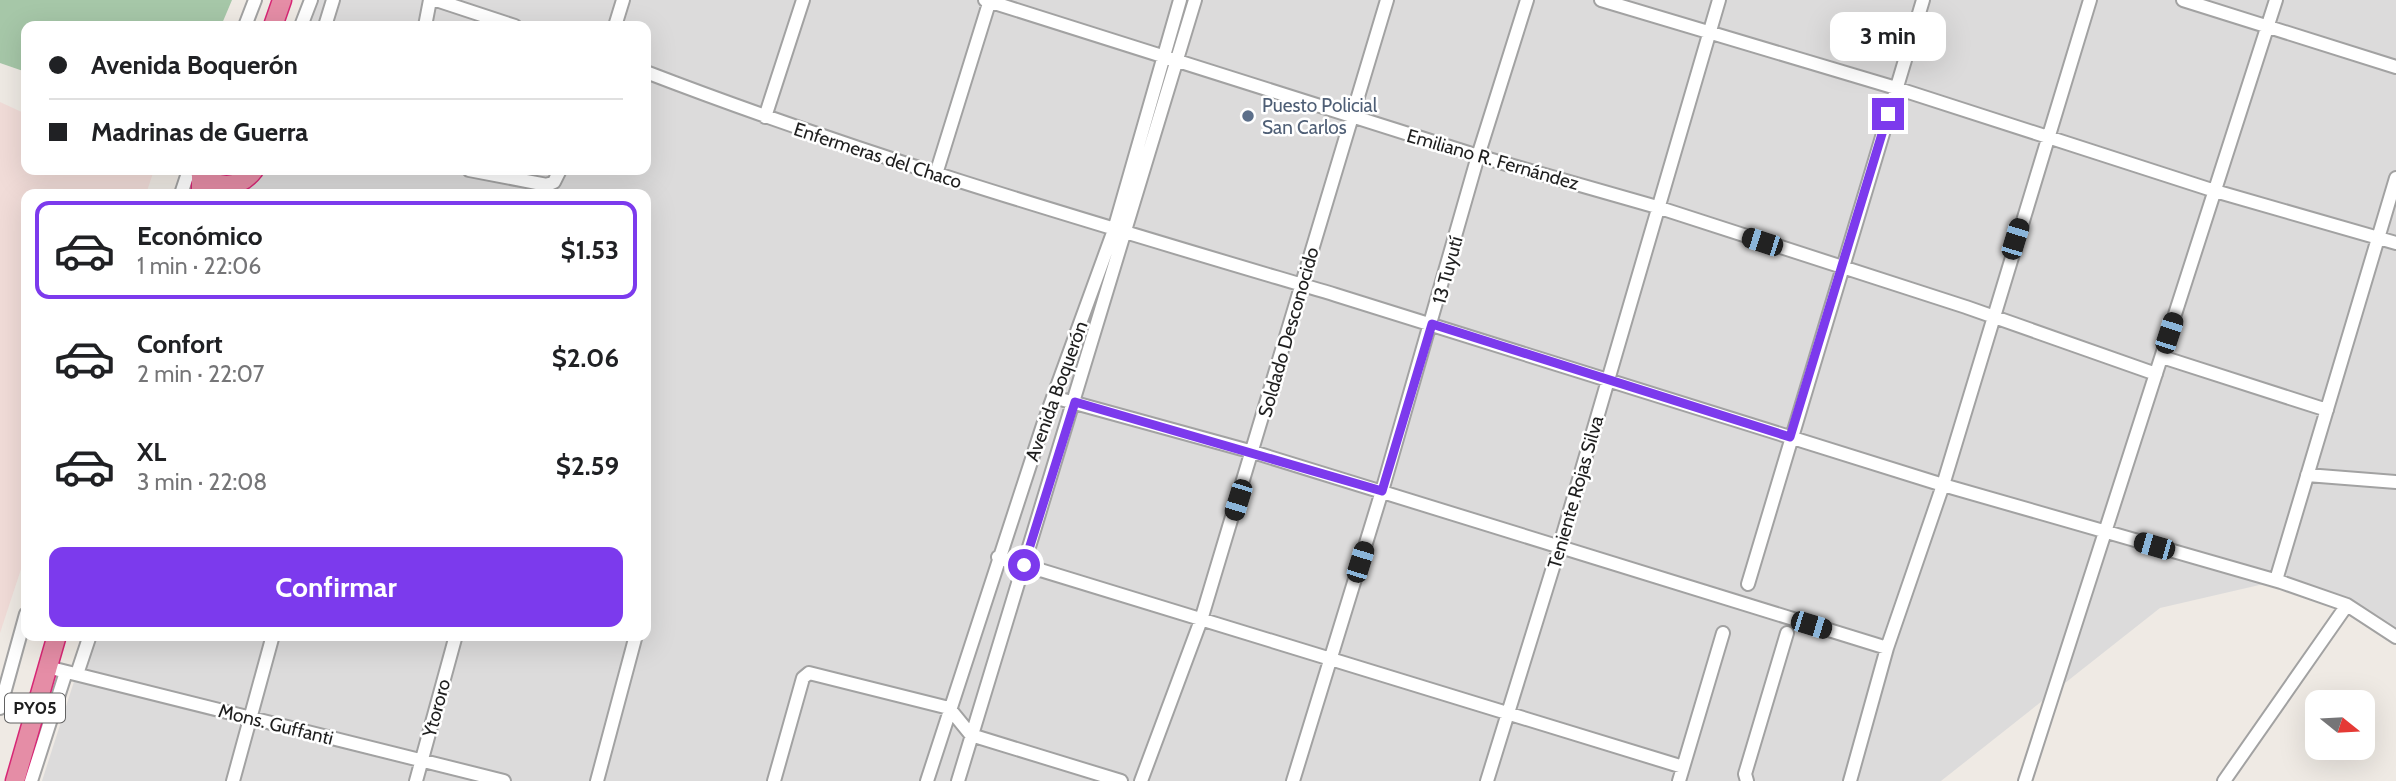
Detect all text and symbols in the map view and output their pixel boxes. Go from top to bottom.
callout: 3 min [1830,12,1946,61]
text: 3 min [1860,22,1916,50]
text: Avenida Boquerón [91,49,298,81]
place label: Puesto Policial San Carlos [1262,94,1378,139]
route end [1872,98,1904,130]
marker: Puesto Policial San Carlos [1240,108,1256,124]
text: Madrinas de Guerra [91,116,308,148]
street label: Enfermeras del Chaco [791,117,965,194]
street label: Emiliano R. Fernández [1404,124,1582,195]
car [1999,216,2032,262]
icon: car [53,219,116,282]
text: Económico [137,220,263,252]
car [1739,226,1786,258]
text: $1.53 [561,234,619,266]
street label: 13 Tuyutí [1427,234,1468,307]
street label: Soldado Desconocido [1253,244,1324,420]
text: 1 min · 22:06 [137,252,261,280]
car [2153,310,2186,356]
street label: Avenida Boquerón [1020,318,1092,464]
icon: car [53,327,116,390]
text: Confort [137,328,223,360]
text: $2.06 [552,342,619,374]
text: 2 min · 22:07 [137,360,264,388]
street label: Teniente Rojas Silva [1543,413,1608,571]
icon: car [53,435,116,498]
text: XL [137,436,166,468]
text: $2.59 [556,450,619,482]
text: 3 min · 22:08 [137,468,267,496]
car [1222,477,1255,523]
car [2131,530,2178,562]
car [1344,539,1377,585]
button: Confirmar [49,547,623,627]
route start [1008,549,1040,581]
car [1788,609,1835,641]
street label: Ytororo [417,677,455,741]
north arrow [2305,690,2375,760]
map controls [2305,690,2375,760]
road number: PY05 [5,694,65,722]
street label: Mons. Guffanti [216,699,336,750]

